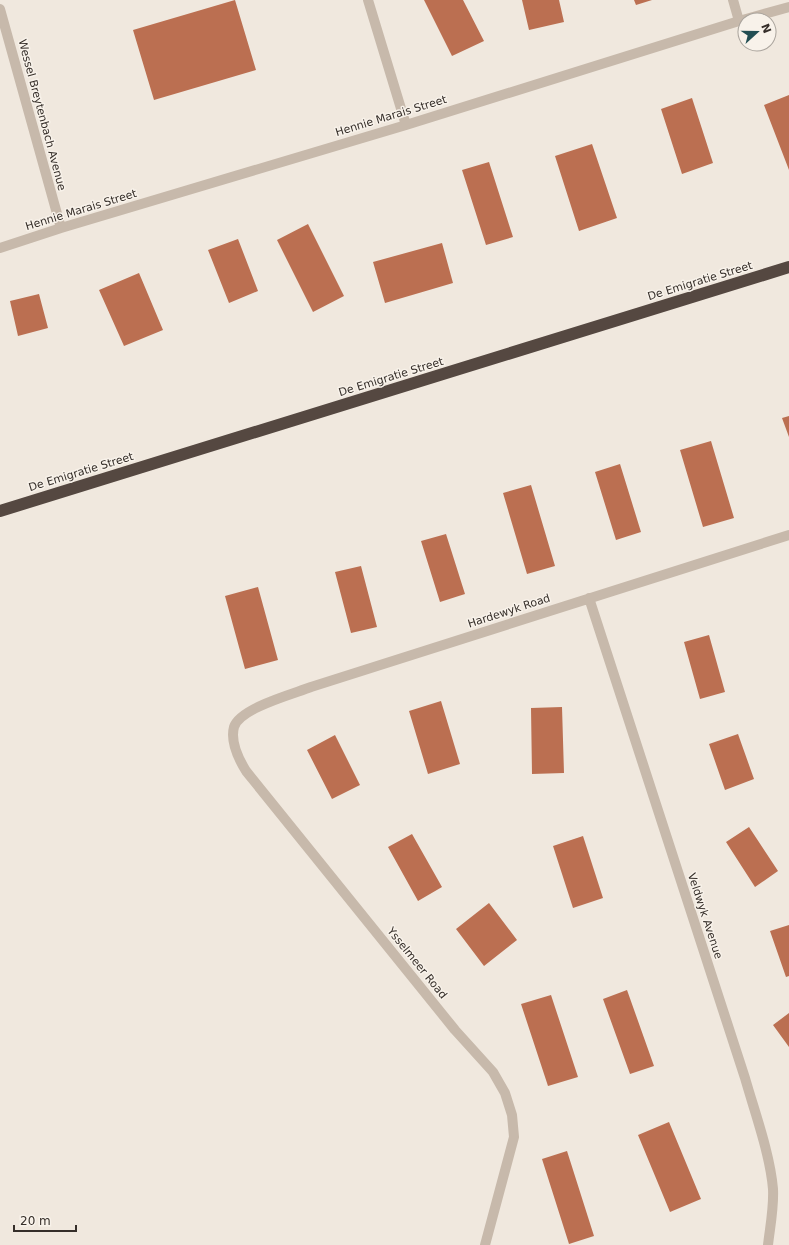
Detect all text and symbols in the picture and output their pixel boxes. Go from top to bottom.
north arrow [737,12,777,52]
text: N [758,22,774,35]
street label: Wessel Breytenbach Avenue [16,38,69,192]
street label: Hennie Marais Street [334,93,449,139]
street label: Hennie Marais Street [24,187,139,233]
street label: De Emigratie Street [646,259,755,303]
street label: De Emigratie Street [337,355,446,399]
street label: De Emigratie Street [27,450,136,494]
street label: Hardewyk Road [466,592,552,630]
street label: Veldwyk Avenue [685,871,725,961]
street label: Ysselmeer Road [384,924,450,1001]
scale bar [14,1207,76,1233]
text: 20 m [20,1214,51,1228]

